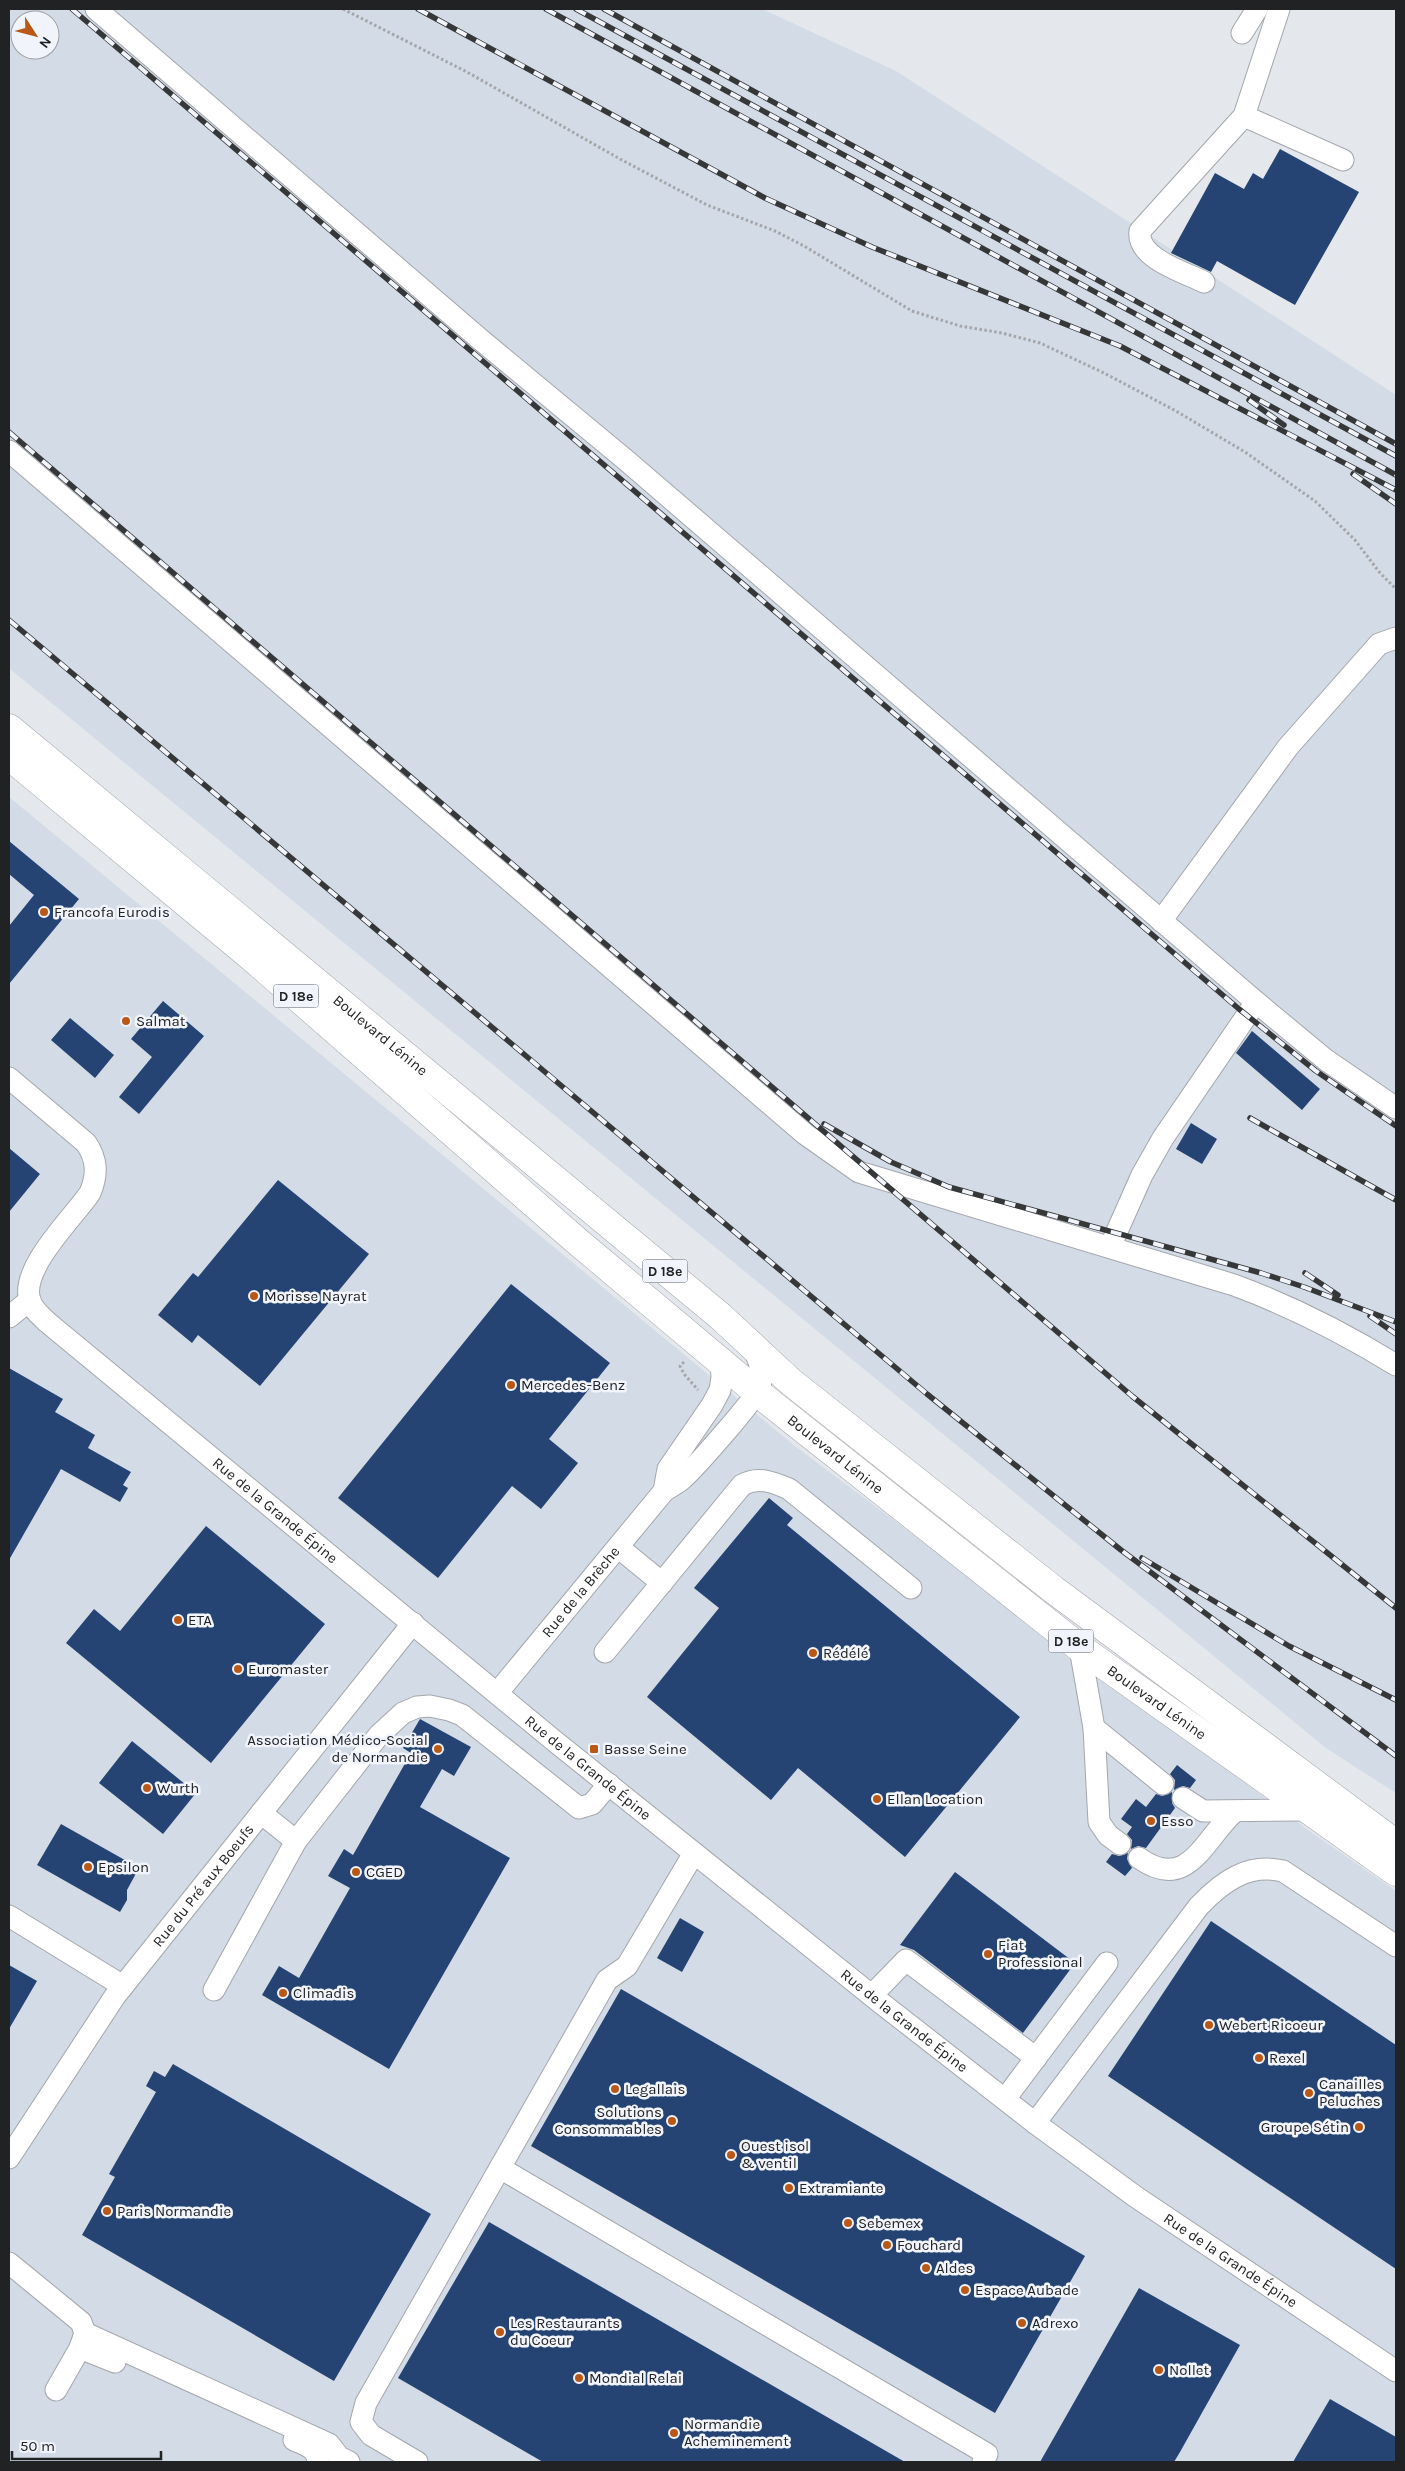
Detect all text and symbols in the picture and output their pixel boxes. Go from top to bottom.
north arrow [10,10,60,60]
text: N [35,33,55,51]
place label: Francofa Eurodis [54,903,170,921]
marker: Francofa Eurodis [38,906,50,918]
road number: D 18e [274,984,318,1008]
street label: Boulevard Lénine [330,991,431,1079]
place label: Salmat [136,1012,186,1030]
marker: Salmat [120,1015,132,1027]
road number: D 18e [642,1260,688,1282]
place label: Morisse Nayrat [264,1287,367,1305]
marker: Morisse Nayrat [248,1290,260,1302]
place label: Mercedes-Benz [521,1376,625,1394]
marker: Mercedes-Benz [505,1379,517,1391]
street label: Boulevard Lénine [784,1411,887,1498]
street label: Rue de la Grande Épine [209,1454,341,1567]
street label: Rue de la Brèche [538,1543,624,1641]
place label: ETA [188,1611,212,1629]
marker: ETA [172,1614,184,1626]
road number: D 18e [1048,1630,1094,1652]
place label: Rédélé [823,1644,868,1662]
marker: Rédélé [807,1647,819,1659]
place label: Euromaster [248,1660,329,1678]
street label: Boulevard Lénine [1104,1661,1210,1744]
marker: Euromaster [232,1663,244,1675]
street label: Rue de la Grande Épine [521,1711,655,1824]
place label: Association Médico-Social de Normandie [247,1731,428,1766]
place label: Basse Seine [604,1740,687,1758]
marker: Association Médico-Social de Normandie [432,1743,444,1755]
marker: Basse Seine [588,1743,600,1755]
place label: Wurth [157,1779,199,1797]
marker: Wurth [141,1782,153,1794]
place label: Ellan Location [887,1790,983,1808]
marker: Ellan Location [871,1793,883,1805]
place label: Esso [1161,1812,1193,1830]
marker: Esso [1145,1815,1157,1827]
street label: Rue du Pré aux Boeufs [149,1821,258,1950]
place label: Epsilon [98,1858,149,1876]
marker: Epsilon [82,1861,94,1873]
place label: CGED [366,1863,403,1881]
marker: CGED [350,1866,362,1878]
place label: Fiat Professional [998,1936,1083,1971]
marker: Fiat Professional [982,1948,994,1960]
street label: Rue de la Grande Épine [837,1965,971,2076]
place label: Climadis [293,1984,354,2002]
marker: Climadis [277,1987,289,1999]
place label: Webert Ricoeur [1219,2016,1323,2034]
marker: Webert Ricoeur [1203,2019,1215,2031]
place label: Rexel [1269,2049,1305,2067]
marker: Rexel [1253,2052,1265,2064]
place label: Canailles Peluches [1319,2075,1382,2110]
place label: Legallais [625,2080,685,2098]
marker: Legallais [609,2083,621,2095]
marker: Canailles Peluches [1303,2087,1315,2099]
place label: Solutions Consommables [554,2103,662,2138]
marker: Solutions Consommables [666,2115,678,2127]
place label: Groupe Sétin [1261,2118,1349,2136]
marker: Groupe Sétin [1353,2121,1365,2133]
place label: Ouest isol & ventil [741,2137,809,2172]
marker: Ouest isol & ventil [725,2149,737,2161]
place label: Extramiante [799,2179,884,2197]
marker: Extramiante [783,2182,795,2194]
place label: Paris Normandie [117,2202,231,2220]
marker: Paris Normandie [101,2205,113,2217]
street label: Rue de la Grande Épine [1160,2209,1301,2311]
place label: Sebemex [858,2214,921,2232]
marker: Sebemex [842,2217,854,2229]
place label: Fouchard [897,2236,961,2254]
marker: Fouchard [881,2239,893,2251]
place label: Aldes [936,2259,973,2277]
marker: Aldes [920,2262,932,2274]
place label: Espace Aubade [975,2281,1079,2299]
marker: Espace Aubade [959,2284,971,2296]
place label: Les Restaurants du Coeur [510,2314,620,2349]
place label: Adrexo [1032,2314,1079,2332]
marker: Adrexo [1016,2317,1028,2329]
marker: Les Restaurants du Coeur [494,2326,506,2338]
place label: Nollet [1169,2361,1210,2379]
marker: Nollet [1153,2364,1165,2376]
place label: Mondial Relai [589,2369,682,2387]
marker: Mondial Relai [573,2372,585,2384]
place label: Normandie Acheminement [684,2415,789,2450]
marker: Normandie Acheminement [668,2427,680,2439]
scale bar [12,2428,161,2460]
text: 50 m [20,2437,55,2455]

